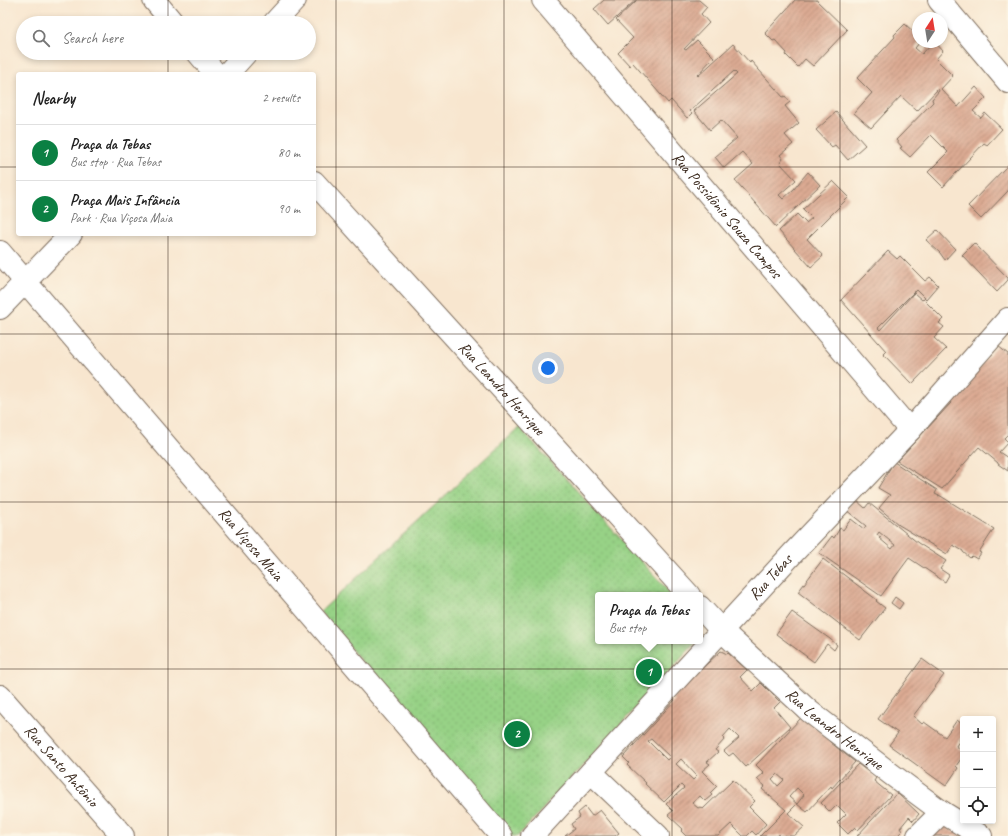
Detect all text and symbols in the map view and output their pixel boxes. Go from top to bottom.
north arrow [912,12,948,48]
search box [16,16,316,60]
icon: search [30,27,52,49]
text: Search here [62,29,123,48]
text: Nearby [32,88,75,109]
text: 2 results [262,90,300,106]
text: Praça da Tebas [70,135,150,154]
text: 1 [42,145,48,161]
text: 80 m [278,145,300,161]
street label: Rua Possidônio Souza Campos [667,148,787,284]
text: Bus stop · Rua Tebas [70,154,161,170]
text: Praça Mais Infância [70,191,179,210]
text: 2 [42,201,48,217]
text: 90 m [278,201,300,217]
text: Park · Rua Viçosa Maia [70,210,172,226]
street label: Rua Leandro Henrique [454,338,550,441]
your location [538,358,558,378]
street label: Rua Viçosa Maia [214,504,289,586]
street label: Rua Tebas [745,549,798,604]
popup [595,592,703,644]
text: Praça da Tebas [609,601,689,620]
text: Bus stop [609,620,646,636]
pin: 1 [636,657,662,687]
street label: Rua Leandro Henrique [781,684,889,775]
map controls [960,716,996,824]
button: + [960,716,996,752]
pin: 2 [504,719,530,749]
street label: Rua Santo Antônio [20,721,104,813]
button: − [960,752,996,788]
button: locate [960,788,996,824]

